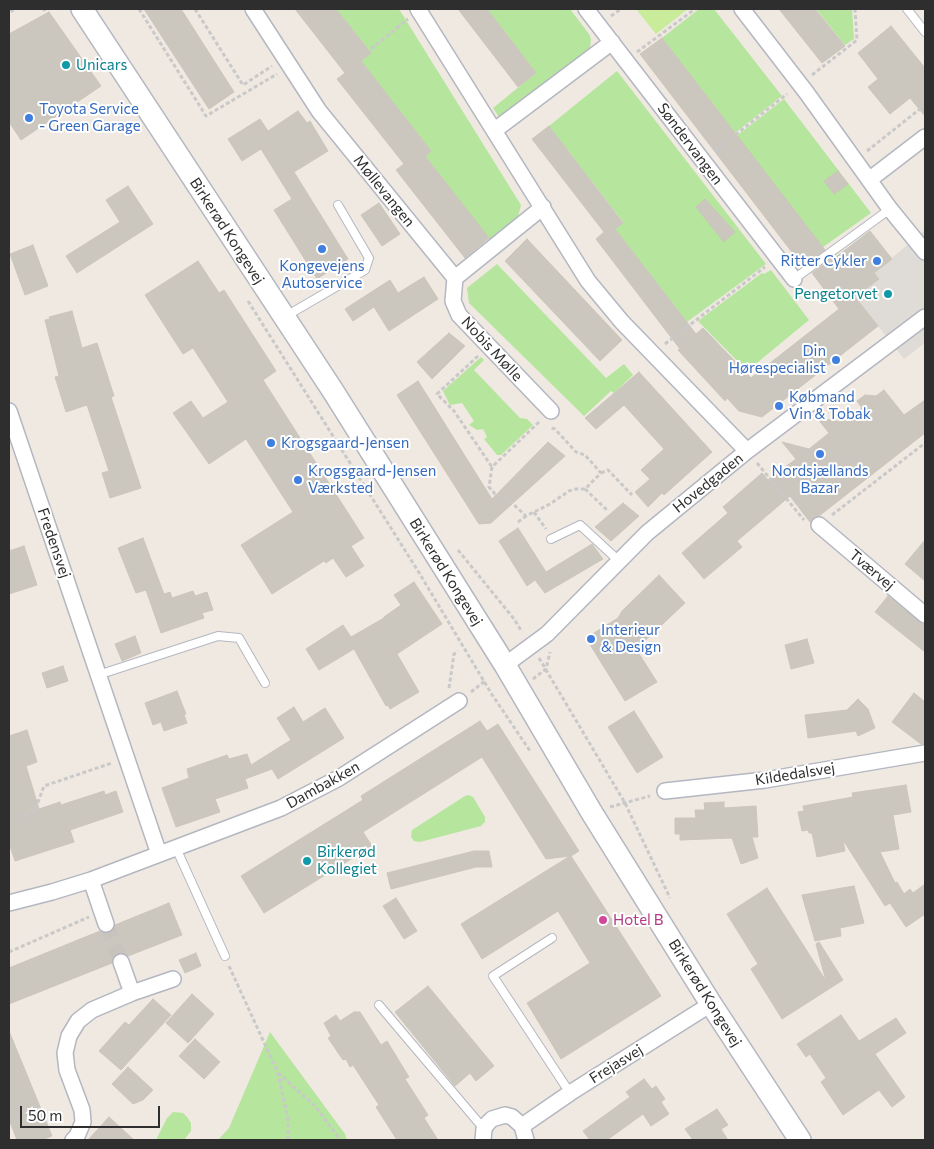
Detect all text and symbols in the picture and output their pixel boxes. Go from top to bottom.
place label: Unicars [76,56,127,74]
marker: Unicars [60,59,72,71]
place label: Toyota Service - Green Garage [39,100,141,135]
street label: Søndervangen [654,100,726,188]
marker: Toyota Service - Green Garage [23,112,35,124]
street label: Møllevangen [350,151,418,231]
street label: Birkerød Kongevej [186,174,268,288]
marker: Kongevejens Autoservice [316,243,328,255]
place label: Ritter Cykler [781,252,867,270]
marker: Ritter Cykler [871,255,883,267]
place label: Kongevejens Autoservice [279,257,365,292]
place label: Pengetorvet [794,285,878,303]
marker: Pengetorvet [882,288,894,300]
street label: Nobis Mølle [458,313,526,385]
place label: Din Hørespecialist [729,342,826,377]
marker: Din Hørespecialist [830,354,842,366]
place label: Købmand Vin & Tobak [789,388,871,423]
marker: Købmand Vin & Tobak [773,400,785,412]
place label: Krogsgaard-Jensen [281,434,409,452]
marker: Krogsgaard-Jensen [265,437,277,449]
marker: Nordsjællands Bazar [814,448,826,460]
street label: Hovedgaden [669,449,747,517]
place label: Krogsgaard-Jensen Værksted [308,462,436,497]
place label: Nordsjællands Bazar [771,462,869,497]
marker: Krogsgaard-Jensen Værksted [292,474,304,486]
street label: Fredensvej [34,506,74,580]
street label: Birkerød Kongevej [406,515,486,629]
street label: Tværvej [846,546,898,594]
place label: Interieur & Design [601,621,661,656]
marker: Interieur & Design [585,633,597,645]
street label: Dambakken [283,757,363,813]
street label: Kildedalsvej [754,759,836,789]
place label: Birkerød Kollegiet [317,843,377,878]
marker: Birkerød Kollegiet [301,855,313,867]
place label: Hotel B [613,911,663,929]
marker: Hotel B [597,914,609,926]
street label: Birkerød Kongevej [665,936,745,1050]
street label: Frejasvej [586,1041,646,1087]
scale bar [22,1096,162,1128]
text: 50 m [28,1106,62,1124]

